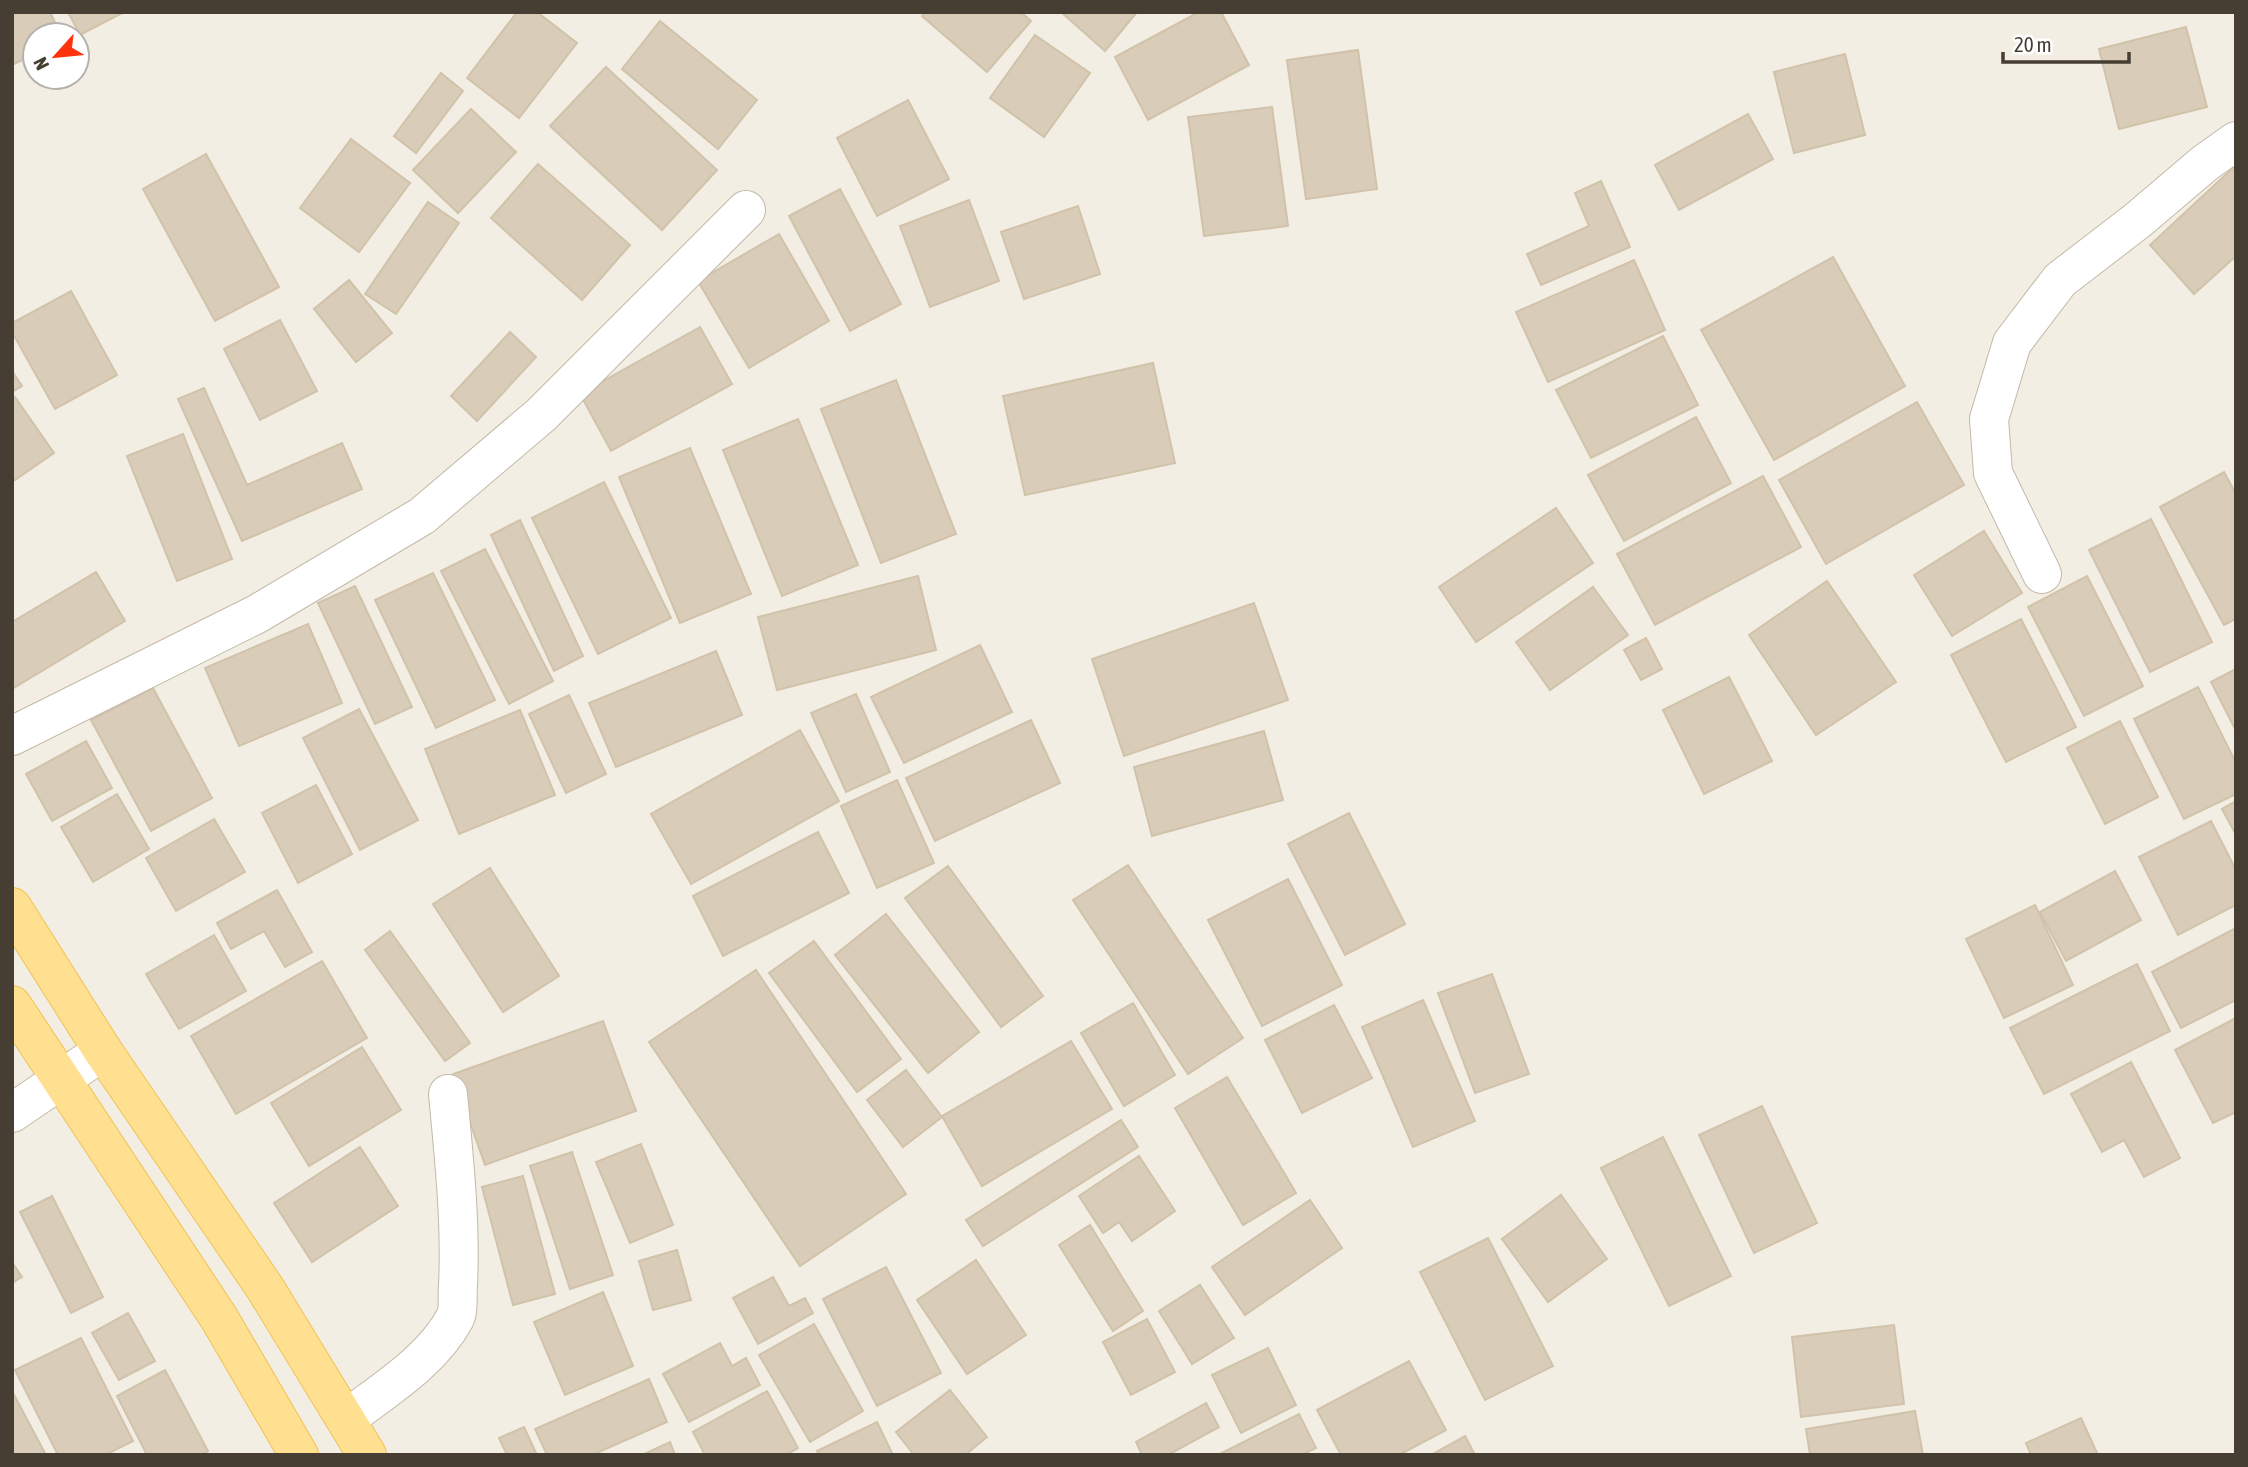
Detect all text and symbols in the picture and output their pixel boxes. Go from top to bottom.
north arrow [21,21,91,91]
scale bar [2003,21,2129,65]
text: 20 m [2014,32,2052,56]
text: N [29,54,53,74]

